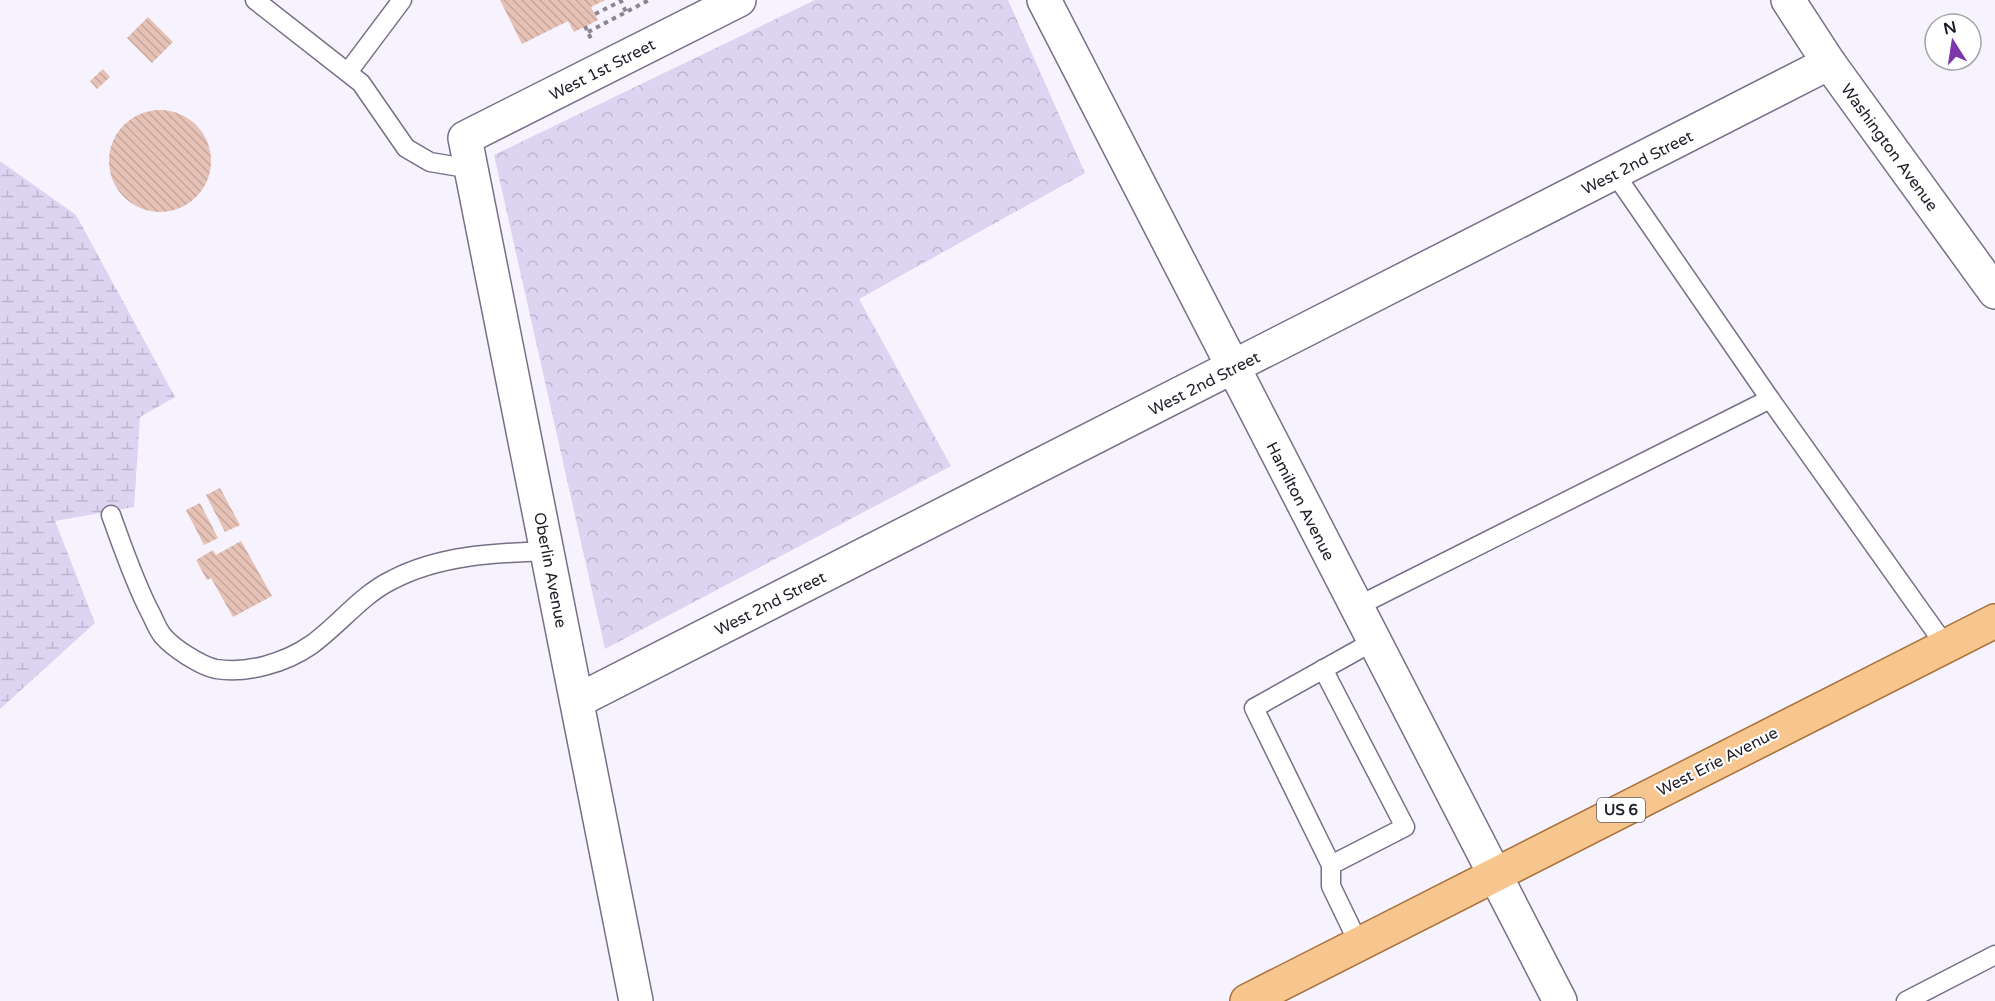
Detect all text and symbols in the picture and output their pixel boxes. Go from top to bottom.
north arrow [1923,12,1983,72]
text: N [1942,17,1958,39]
street label: West 1st Street [546,35,659,105]
street label: Washington Avenue [1836,80,1942,215]
street label: West 2nd Street [1578,126,1696,200]
street label: West 2nd Street [1145,347,1263,421]
street label: Hamilton Avenue [1262,439,1339,564]
street label: Oberlin Avenue [529,511,571,630]
street label: West 2nd Street [711,567,829,641]
street label: West Erie Avenue [1654,723,1781,801]
road number: US 6 [1597,798,1645,822]

